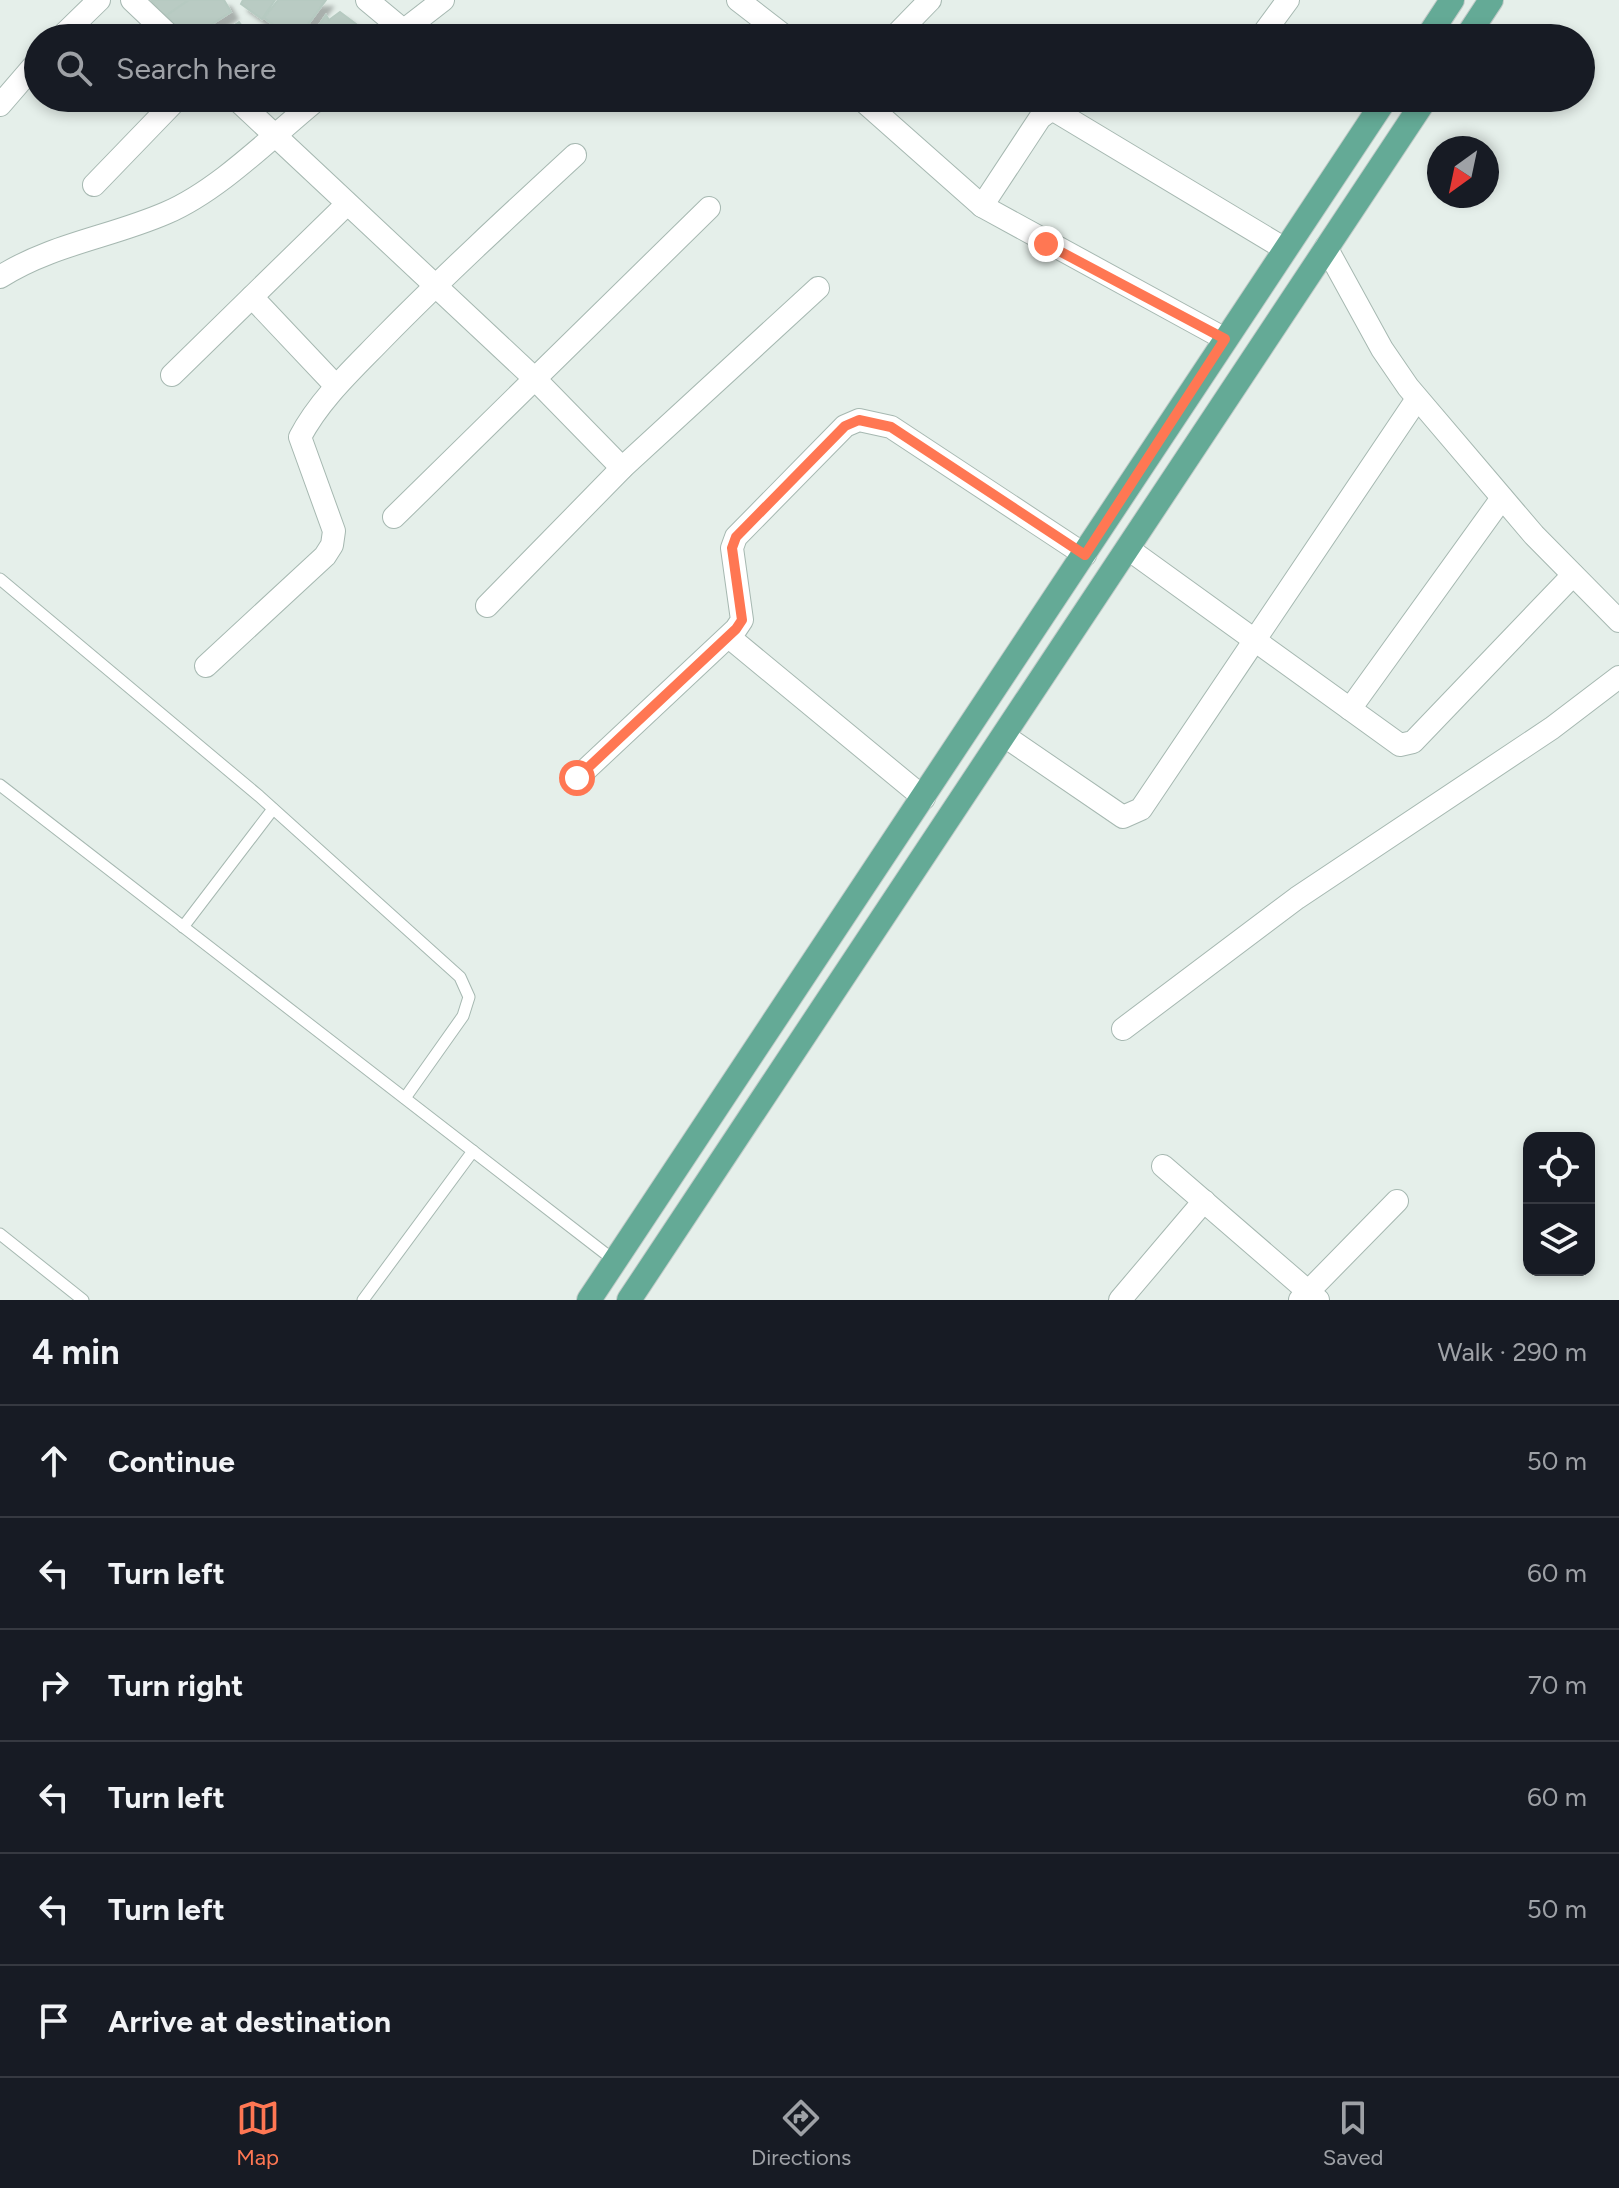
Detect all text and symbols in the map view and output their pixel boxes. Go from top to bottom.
search box [24,24,1595,112]
icon: search [52,46,96,90]
text: Search here [116,50,276,87]
north arrow [1427,136,1499,208]
route end [1028,226,1064,262]
route start [559,760,595,796]
map controls [1523,1132,1595,1276]
button: locate [1523,1132,1595,1204]
button: layers [1523,1204,1595,1276]
text: 4 min [32,1332,119,1373]
text: Walk · 290 m [1438,1336,1587,1368]
icon: ahead [32,1439,76,1483]
text: Continue [108,1443,235,1480]
text: 50 m [1527,1445,1587,1477]
icon: left [32,1551,76,1595]
text: Turn left [108,1555,225,1592]
text: 60 m [1527,1557,1587,1589]
icon: right [32,1663,76,1707]
text: Turn right [108,1667,243,1704]
text: 70 m [1528,1669,1587,1701]
icon: left [32,1775,76,1819]
text: Turn left [108,1779,225,1816]
text: 60 m [1527,1781,1587,1813]
icon: left [32,1887,76,1931]
text: Turn left [108,1891,225,1928]
text: 50 m [1527,1893,1587,1925]
icon: arrive [32,1999,76,2043]
text: Arrive at destination [108,2003,391,2040]
tab: Map [236,2096,280,2171]
tab: Directions [751,2096,851,2171]
tab: Saved [1323,2096,1383,2171]

